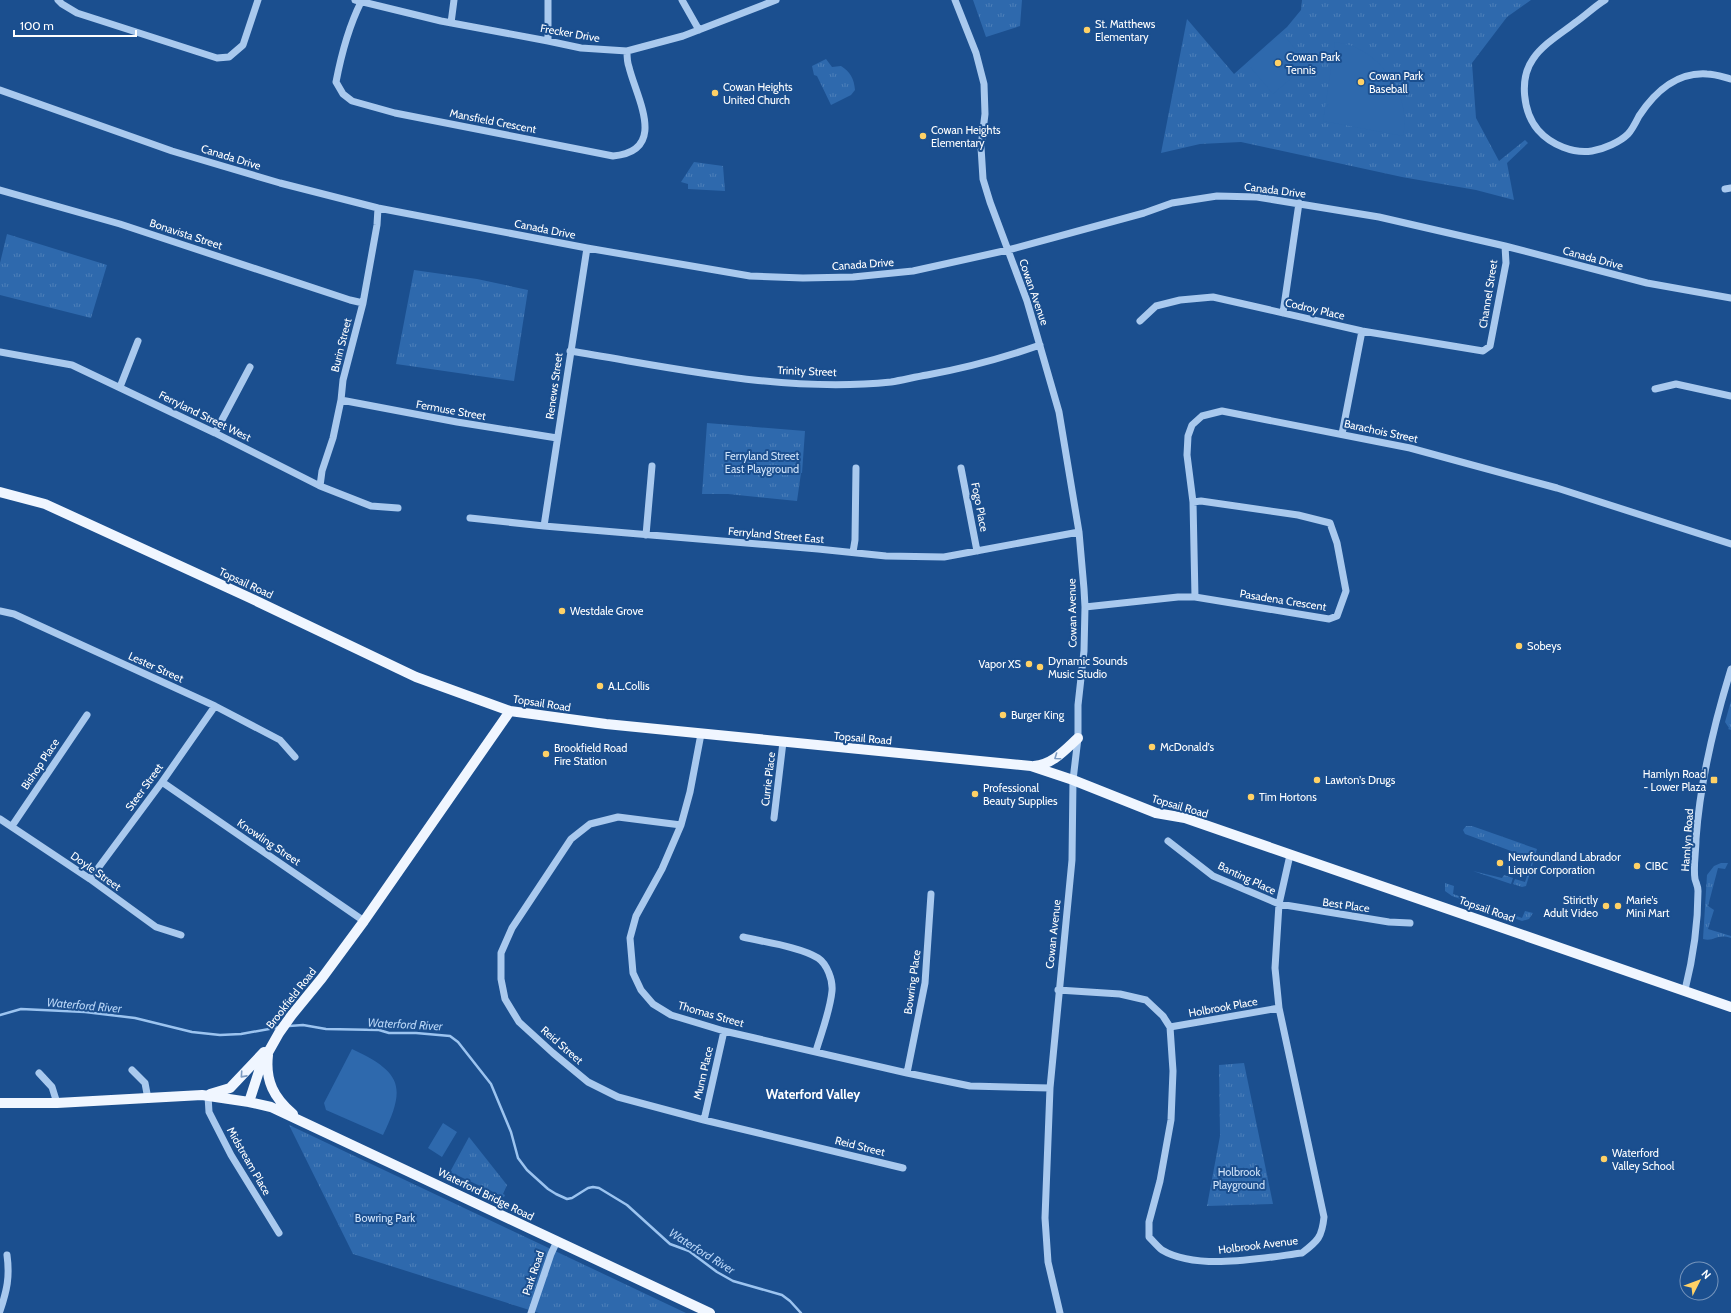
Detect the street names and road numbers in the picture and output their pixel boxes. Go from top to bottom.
street label: Frecker Drive [539,21,601,45]
street label: Mansfield Crescent [448,106,538,136]
street label: Canada Drive [199,141,263,173]
street label: Canada Drive [1243,179,1307,201]
street label: Bonavista Street [148,216,225,252]
street label: Canada Drive [513,216,577,242]
street label: Canada Drive [1561,243,1625,273]
street label: Canada Drive [832,255,895,273]
street label: Cowan Avenue [1016,257,1052,327]
street label: Channel Street [1476,258,1500,329]
street label: Codroy Place [1284,295,1347,323]
street label: Burin Street [328,316,355,373]
street label: Renews Street [542,352,566,420]
street label: Trinity Street [777,363,837,379]
street label: Ferryland Street West [157,388,254,444]
street label: Fermuse Street [415,397,487,423]
street label: Barachois Street [1343,416,1419,446]
street label: Fogo Place [968,481,992,533]
street label: Ferryland Street East [727,524,825,546]
street label: Topsail Road [217,564,275,602]
street label: Cowan Avenue [1064,578,1080,648]
street label: Pasadena Crescent [1239,586,1328,614]
street label: Lester Street [126,649,186,686]
street label: Topsail Road [512,692,572,714]
street label: Topsail Road [833,728,893,748]
street label: Bishop Place [18,735,62,792]
street label: Currie Place [758,751,778,807]
street label: Steer Street [122,760,166,814]
street label: Topsail Road [1150,791,1210,821]
street label: Hamlyn Road [1678,808,1696,872]
street label: Knowling Street [235,816,304,869]
street label: Doyle Street [68,849,124,894]
street label: Banting Place [1216,858,1279,898]
street label: Topsail Road [1457,893,1517,925]
street label: Best Place [1321,895,1371,915]
street label: Cowan Avenue [1042,898,1064,969]
street label: Bowring Place [901,948,924,1015]
street label: Brookfield Road [263,965,319,1031]
street label: Holbrook Place [1187,994,1259,1020]
street label: Thomas Street [676,998,746,1030]
street label: Reid Street [538,1023,586,1067]
street label: Munn Place [690,1045,716,1101]
street label: Midstream Place [224,1124,274,1198]
street label: Reid Street [833,1133,887,1159]
street label: Waterford Bridge Road [436,1165,536,1223]
street label: Holbrook Avenue [1217,1233,1299,1257]
street label: Park Road [519,1249,547,1297]

